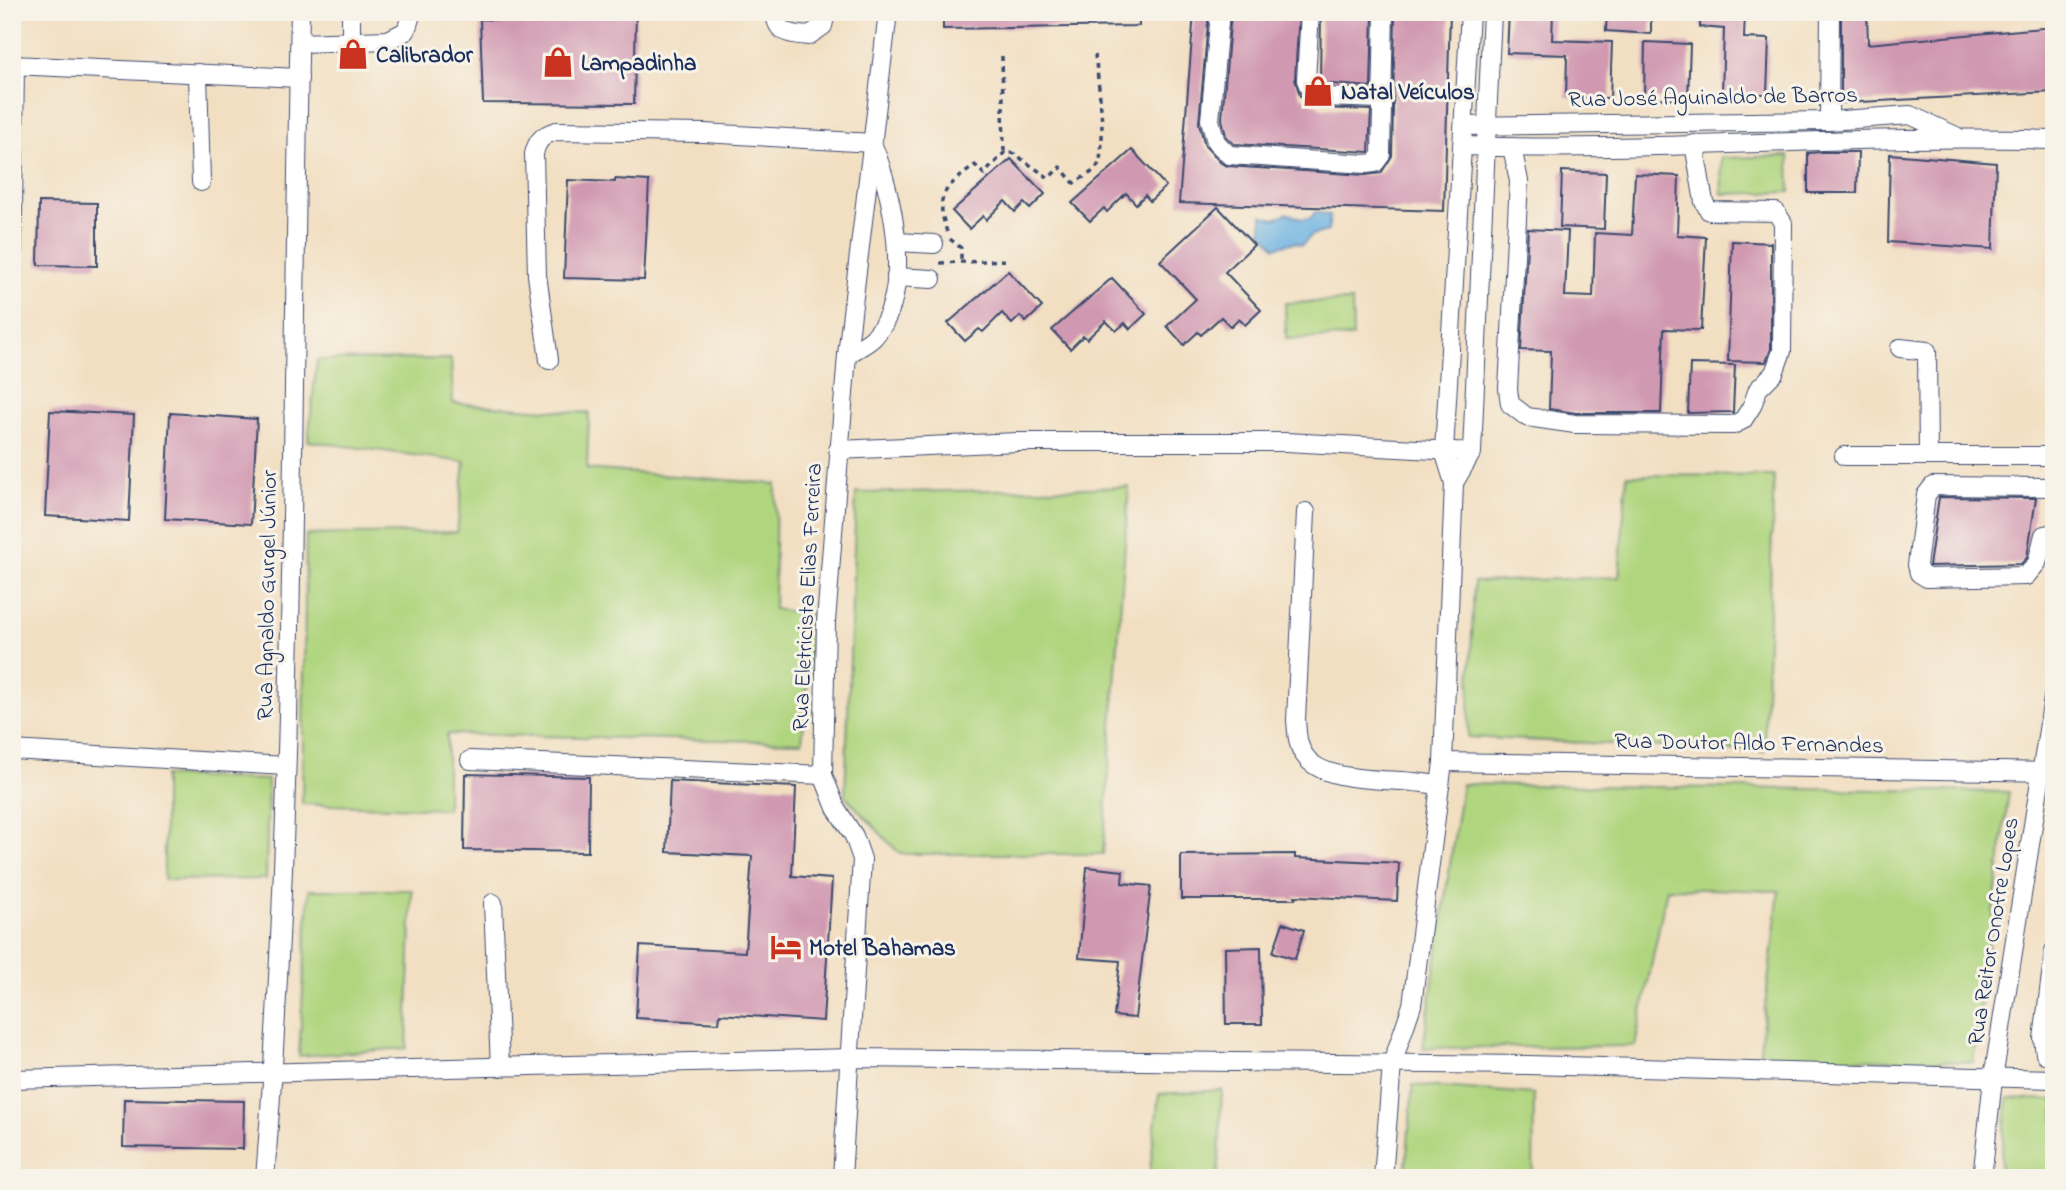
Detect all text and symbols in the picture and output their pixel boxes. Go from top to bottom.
shop icon: Calibrador [336,37,370,71]
place label: Calibrador [376,40,474,73]
shop icon: Lampadinha [541,45,575,79]
place label: Lampadinha [581,48,696,81]
shop icon: Natal Veículos [1301,74,1335,108]
place label: Natal Veículos [1341,77,1475,110]
street label: Rua José Aguinaldo de Barros [1568,79,1858,119]
street label: Rua Eletricista Elias Ferreira [785,462,832,732]
street label: Rua Agnaldo Gurgel Júnior [250,469,288,721]
street label: Rua Doutor Aldo Fernandes [1614,726,1884,763]
street label: Rua Reitor Onofre Lopes [1960,815,2029,1048]
hotel icon: Motel Bahamas [769,930,803,964]
place label: Motel Bahamas [809,933,956,966]

